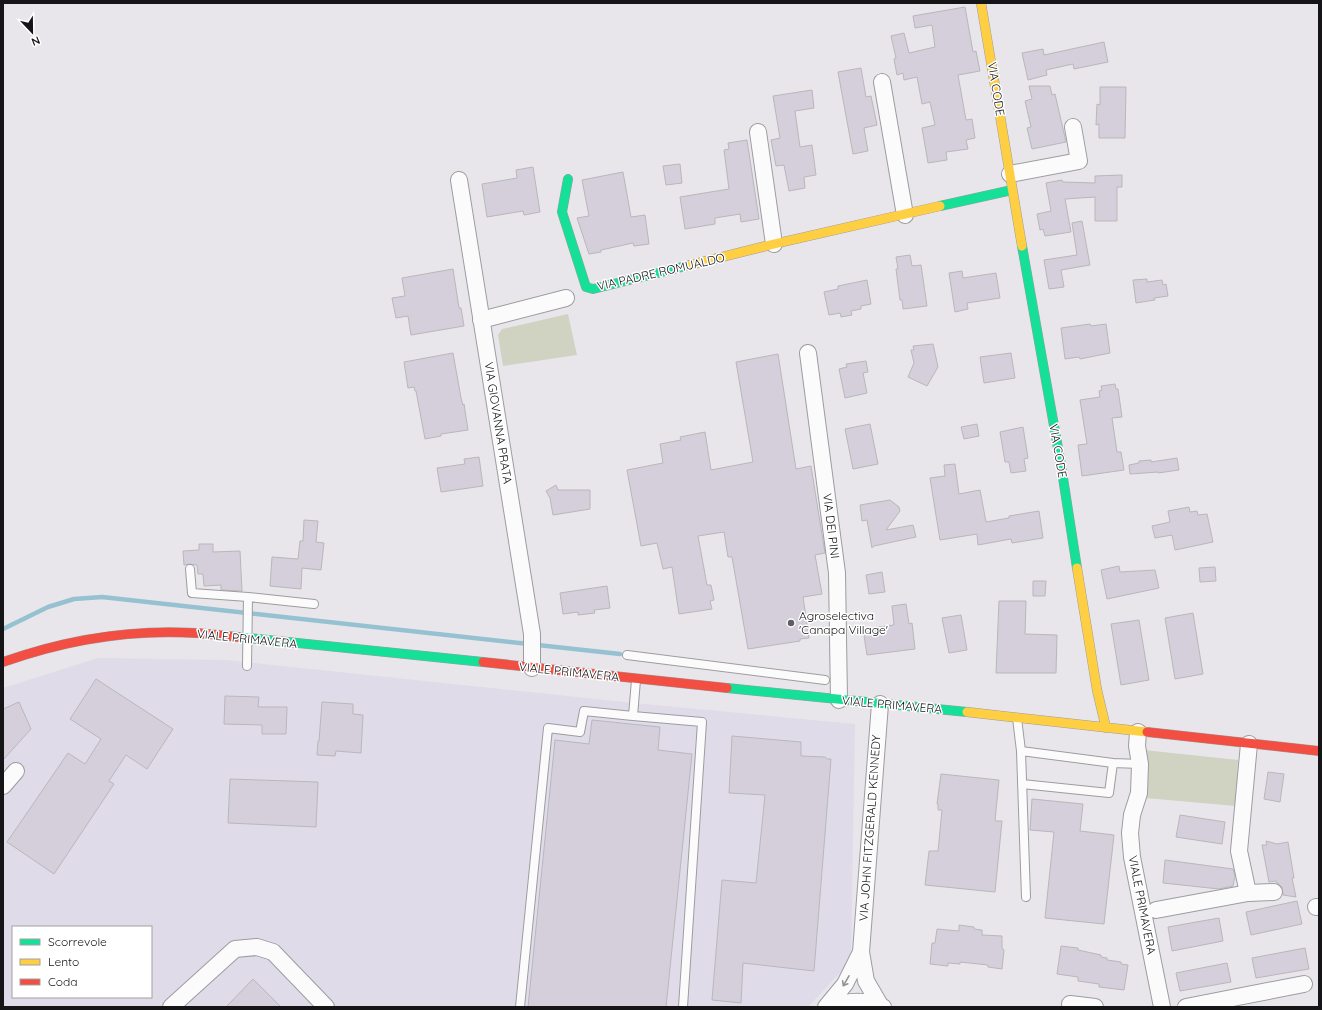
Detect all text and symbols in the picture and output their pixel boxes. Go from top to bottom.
north arrow [12,12,52,52]
text: N [29,33,42,49]
street label: VIA CODE [985,61,1008,117]
street label: VIA PADRE ROMUALDO [596,250,726,294]
street label: VIA GIOVANNA PRATA [481,361,516,485]
street label: VIA CODE [1046,423,1071,479]
street label: VIA DEI PINI [820,492,843,559]
place label: Agroselectiva 'Canapa Village' [799,608,888,637]
marker: Agroselectiva 'Canapa Village' [786,618,796,628]
street label: VIALE PRIMAVERA [196,626,298,651]
street label: VIALE PRIMAVERA [518,659,620,684]
street label: VIALE PRIMAVERA [841,693,943,716]
street label: VIA JOHN FITZGERALD KENNEDY [855,734,884,922]
street label: VIALE PRIMAVERA [1126,854,1159,956]
legend [12,926,152,998]
text: Scorrevole [48,934,107,949]
text: Lento [48,954,79,969]
text: Coda [48,974,78,989]
one-way arrow [842,975,850,987]

